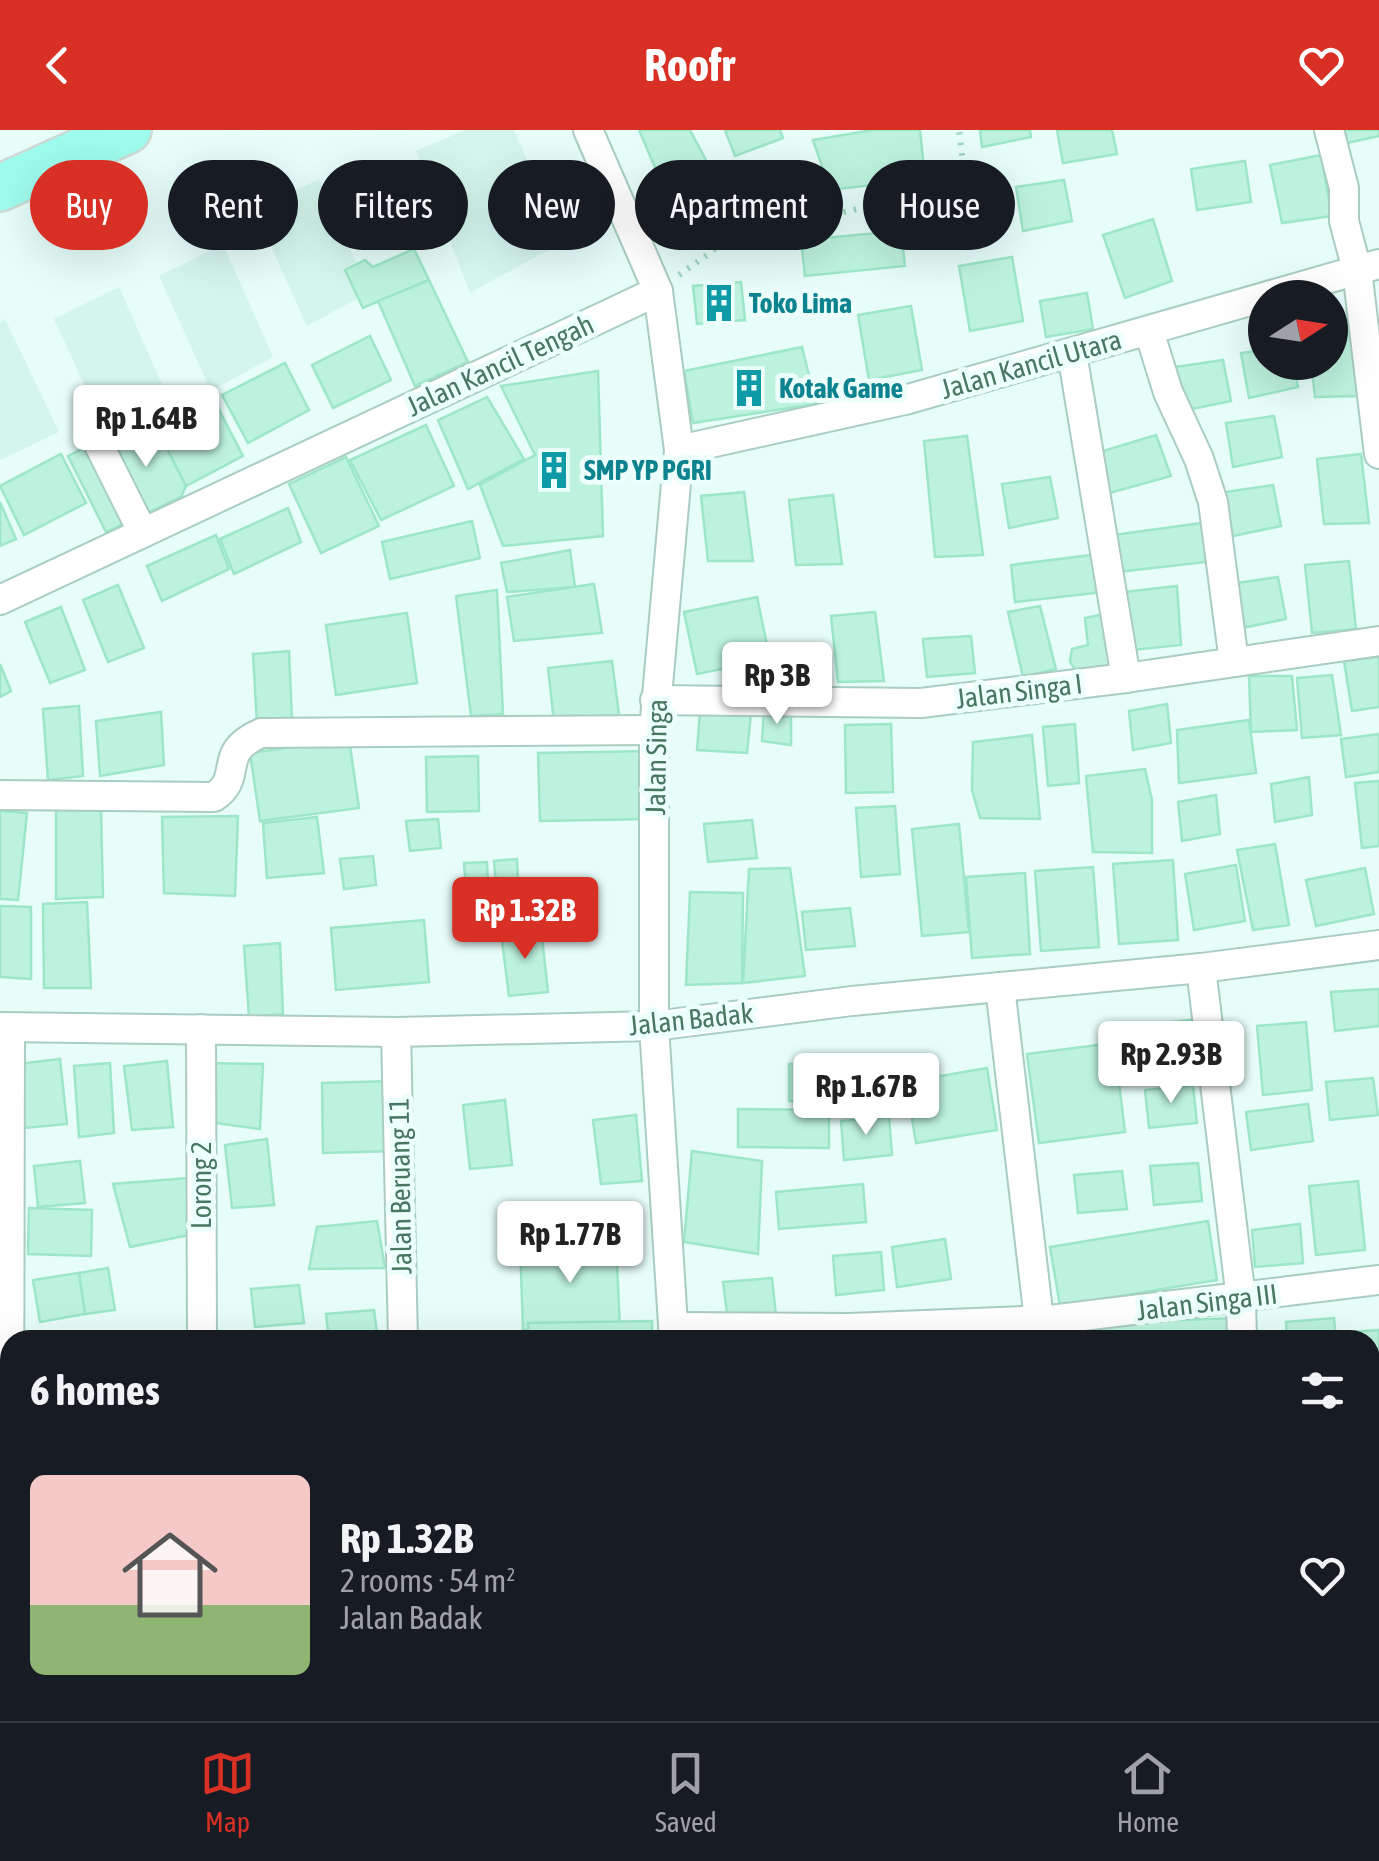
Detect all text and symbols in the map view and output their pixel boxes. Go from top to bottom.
icon: back [30,38,85,93]
icon: heart [1294,38,1349,93]
text: Roofr [644,39,735,91]
chip: Buy [30,160,148,250]
chip: Rent [168,160,298,250]
chip: Filters [318,160,468,250]
chip: New [488,160,615,250]
chip: Apartment [635,160,843,250]
chip: House [863,160,1015,250]
north arrow [1248,280,1348,380]
map controls [1248,280,1348,380]
building icon: Toko Lima [698,282,740,324]
place label: Toko Lima [749,287,852,319]
street label: Jalan Kancil Tengah [401,308,599,422]
street label: Jalan Kancil Utara [937,323,1125,405]
building icon: Kotak Game [728,367,770,409]
place label: Kotak Game [779,372,903,404]
pin: Rp 1.64B [43,385,249,470]
text: Rp 1.64B [95,399,197,436]
building icon: SMP YP PGRI [533,449,575,491]
place label: SMP YP PGRI [584,454,712,486]
pin: Rp 3B [707,642,847,727]
text: Rp 3B [744,656,810,693]
street label: Jalan Singa I [954,667,1084,715]
street label: Jalan Singa [639,699,673,815]
pin: Rp 1.32B [422,877,628,962]
text: Rp 1.32B [474,891,576,928]
street label: Jalan Badak [627,997,755,1041]
pin: Rp 2.93B [1068,1021,1274,1106]
text: Rp 2.93B [1120,1035,1222,1072]
pin: Rp 1.67B [763,1053,969,1138]
text: Rp 1.67B [815,1067,917,1104]
street label: Jalan Beruang 11 [382,1098,418,1274]
street label: Lorong 2 [185,1141,217,1229]
pin: Rp 1.77B [467,1201,673,1286]
text: Rp 1.77B [519,1215,621,1252]
street label: Jalan Singa III [1135,1278,1279,1326]
icon: filters [1295,1363,1350,1418]
text: 6 homes [30,1366,160,1414]
text: Rp 1.32B [340,1514,473,1562]
icon: home [110,1515,230,1635]
icon: heart [1295,1548,1350,1603]
text: 2 rooms · 54 m² [340,1562,515,1599]
text: Jalan Badak [340,1599,483,1636]
tab: Map [200,1746,255,1838]
tab: Saved [655,1746,717,1838]
tab: Home [1117,1746,1179,1838]

